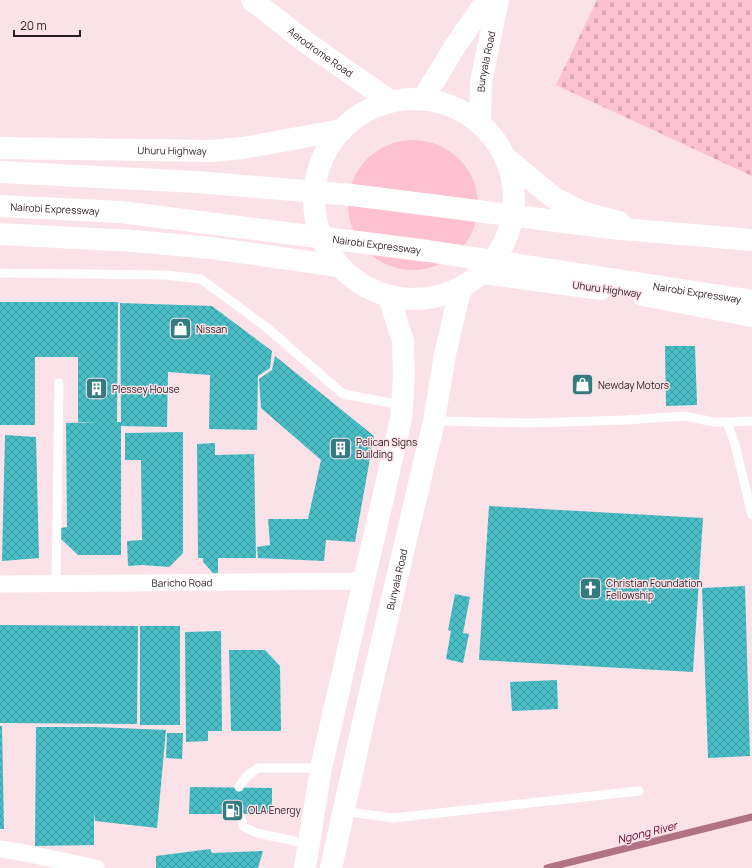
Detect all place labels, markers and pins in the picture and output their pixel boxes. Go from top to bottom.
shop icon: Nissan [168,316,194,342]
place label: Nissan [196,322,227,336]
shop icon: Newday Motors [570,372,596,398]
building icon: Plessey House [84,376,110,402]
place label: Newday Motors [598,378,669,392]
place label: Plessey House [112,382,180,396]
building icon: Pelican Signs Building [327,435,353,461]
place label: Pelican Signs Building [356,435,417,461]
church icon: Christian Foundation Fellowship [578,576,604,602]
place label: Christian Foundation Fellowship [606,576,703,602]
fuel station icon: OLA Energy [219,797,245,823]
place label: OLA Energy [248,803,301,817]

